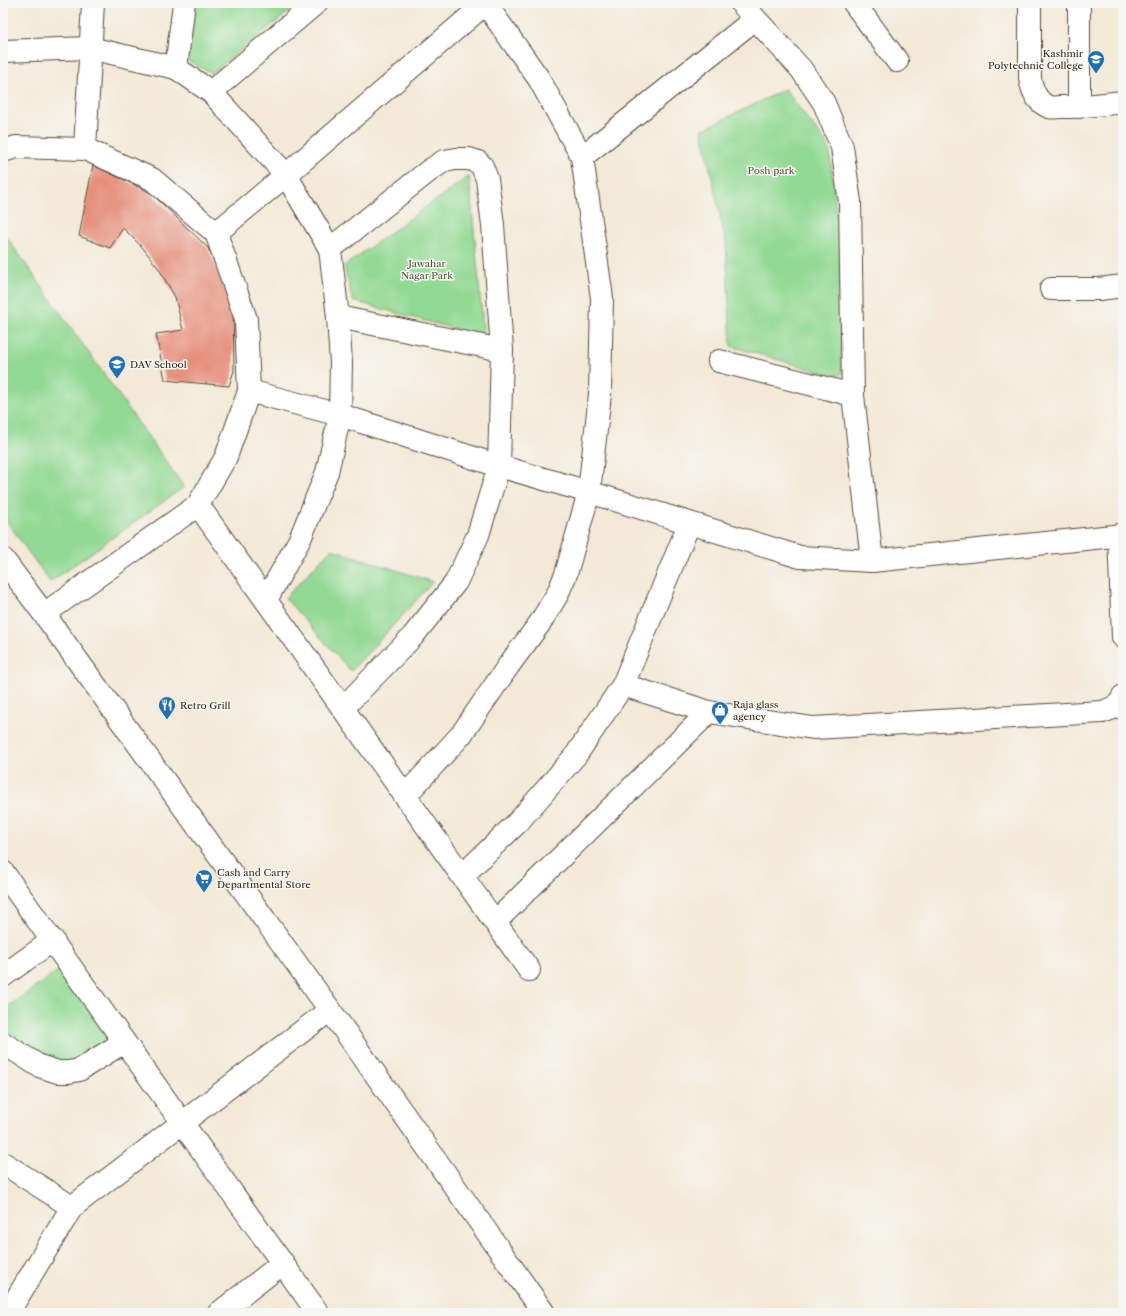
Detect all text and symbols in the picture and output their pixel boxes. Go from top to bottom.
place label: Kashmir Polytechnic College [988,47,1084,72]
school or university icon: Kashmir Polytechnic College [1086,49,1106,74]
park label: Posh park [747,164,796,177]
park label: Jawahar Nagar Park [401,257,454,282]
school or university icon: DAV School [107,354,127,379]
place label: DAV School [130,358,187,371]
restaurant icon: Retro Grill [157,695,177,720]
place label: Raja glass agency [733,698,778,723]
place label: Retro Grill [180,699,231,712]
shop icon: Raja glass agency [710,700,730,725]
place label: Cash and Carry Departmental Store [217,866,311,891]
supermarket icon: Cash and Carry Departmental Store [194,868,214,893]

